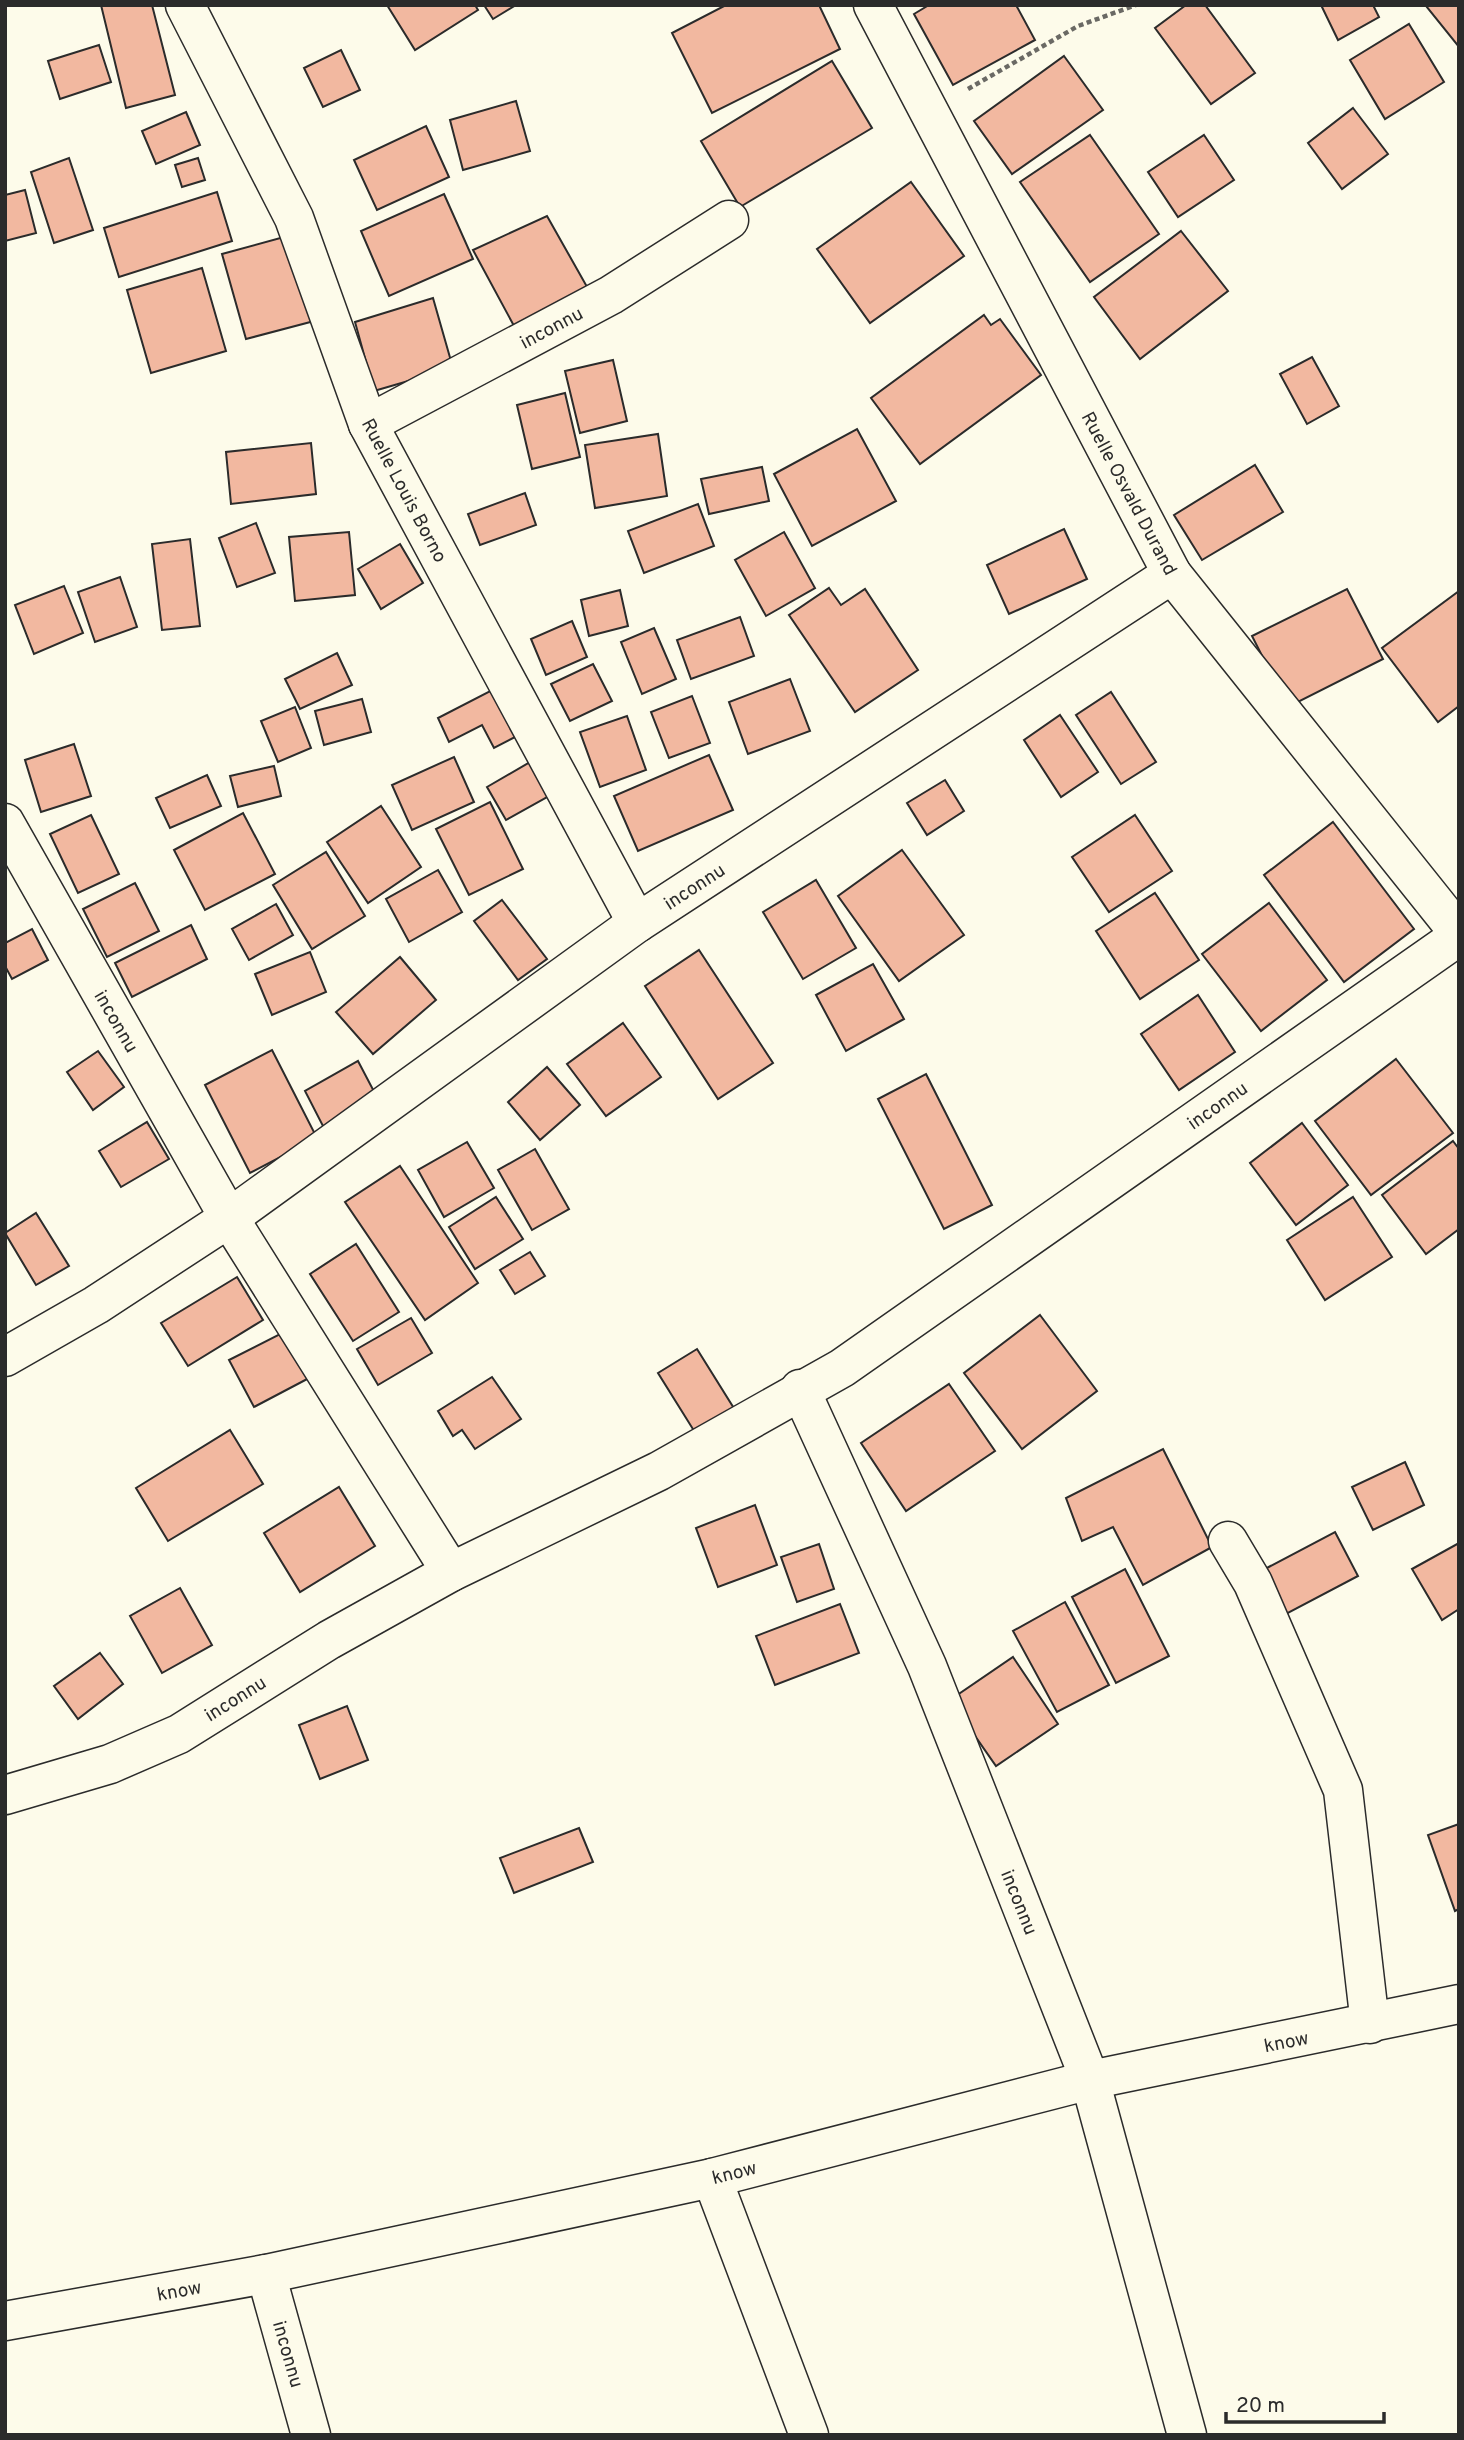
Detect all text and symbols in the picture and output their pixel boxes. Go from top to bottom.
street label: inconnu [516,302,588,355]
street label: Ruelle Osvald Durand [1075,408,1182,580]
street label: Ruelle Louis Borno [355,415,451,567]
street label: inconnu [660,859,730,916]
street label: inconnu [88,986,143,1058]
street label: inconnu [1183,1077,1253,1136]
street label: inconnu [201,1671,271,1728]
street label: inconnu [994,1867,1042,1939]
street label: know [1262,2027,1311,2059]
street label: know [710,2157,759,2191]
street label: know [155,2276,204,2308]
street label: inconnu [266,2318,308,2391]
scale bar [1226,2380,1384,2424]
text: 20 m [1236,2393,1285,2420]

